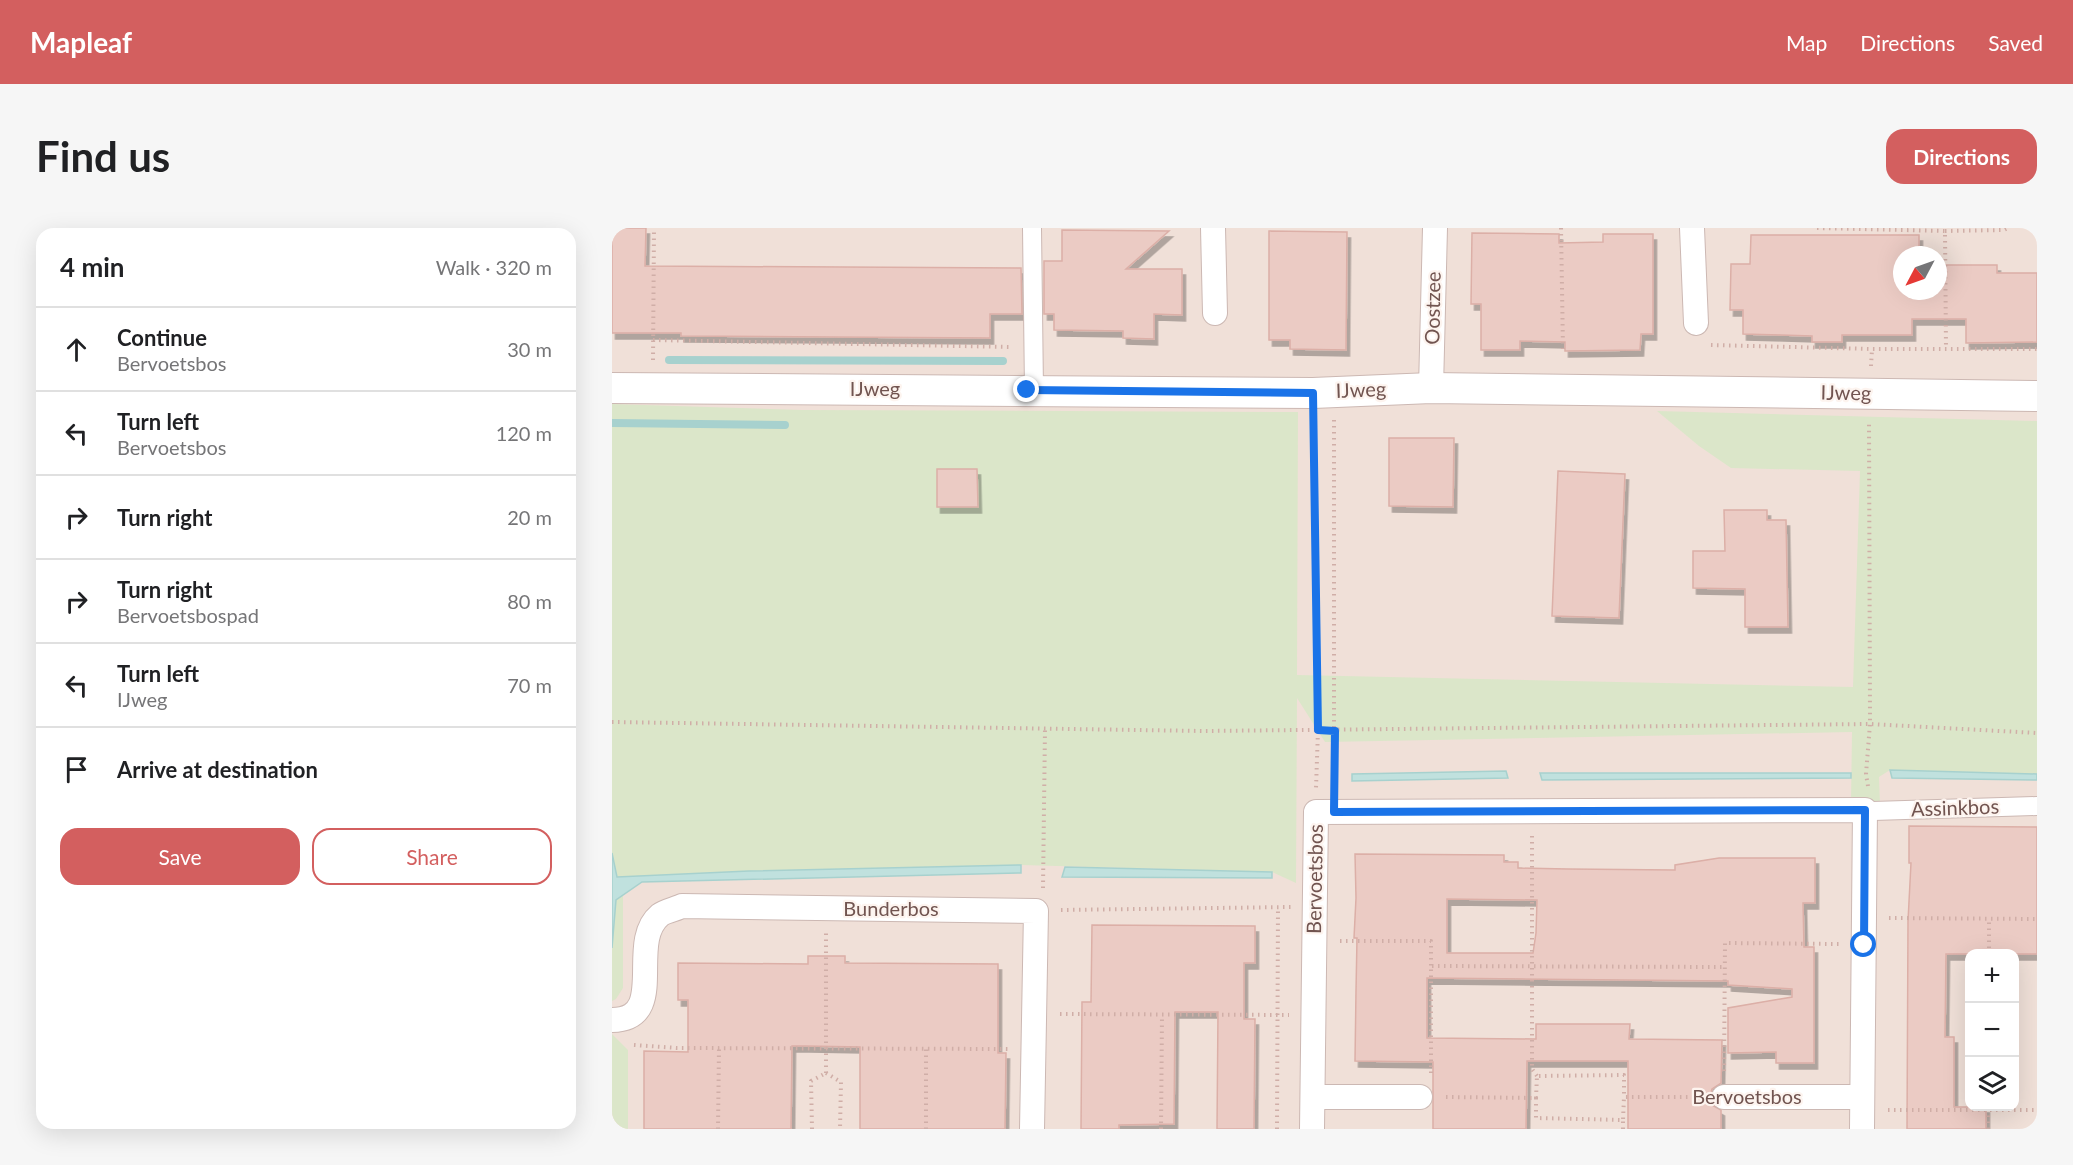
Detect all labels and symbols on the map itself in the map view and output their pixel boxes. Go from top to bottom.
north arrow [1893,246,1947,300]
street label: Oostzee [1419,271,1445,345]
street label: IJweg [850,376,900,400]
route end [1013,376,1039,402]
street label: IJweg [1335,376,1387,402]
street label: IJweg [1821,380,1871,404]
street label: Assinkbos [1910,793,1999,821]
street label: Bervoetsbos [1301,824,1327,934]
street label: Bunderbos [843,896,939,920]
route start [1850,931,1876,957]
street label: Bervoetsbos [1692,1084,1802,1108]

